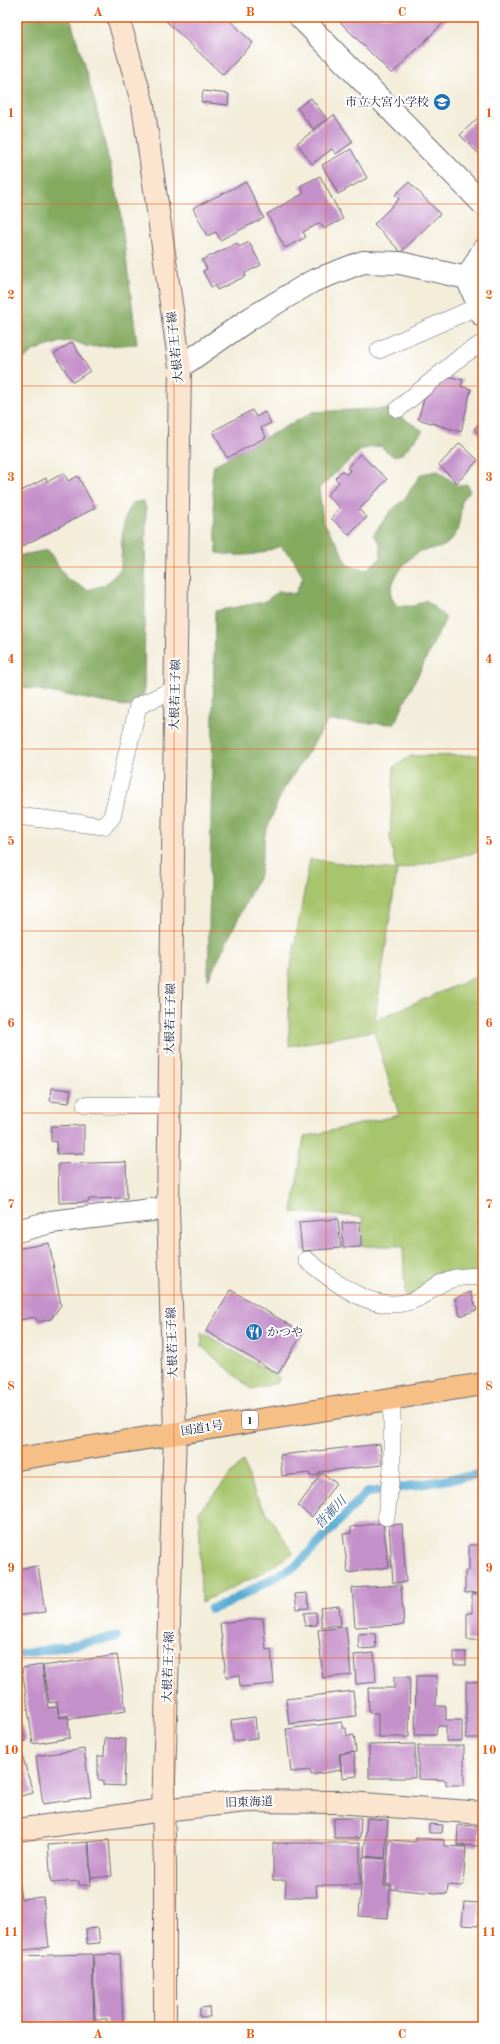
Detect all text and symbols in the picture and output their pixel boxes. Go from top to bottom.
text: A [93,6,103,19]
text: B [245,6,255,19]
text: C [398,6,406,19]
school or university icon: 市立大宮小学校 [432,92,452,112]
place label: 市立大宮小学校 [345,95,429,109]
text: 1 [7,107,15,120]
text: 1 [485,107,493,120]
text: 2 [7,289,15,302]
text: 2 [485,289,493,302]
street label: 大根若王子線 [164,310,186,384]
text: 3 [7,471,15,484]
text: 3 [485,471,493,484]
text: 4 [7,653,15,666]
text: 4 [485,653,493,666]
street label: 大根若王子線 [167,659,183,731]
text: 5 [7,835,15,848]
text: 5 [485,835,493,848]
street label: 大根若王子線 [162,983,178,1055]
text: 6 [7,1017,15,1030]
text: 6 [485,1017,493,1030]
text: 7 [7,1198,15,1211]
text: 7 [485,1198,493,1211]
street label: 大根若王子線 [164,1307,180,1379]
restaurant icon: かつや [244,1322,264,1342]
place label: かつや [267,1326,303,1339]
text: 8 [7,1380,15,1393]
text: 8 [485,1380,493,1393]
road number: 1 [242,1411,258,1429]
street label: 国道1号 [180,1418,224,1438]
water label: 皆瀬川 [312,1492,351,1532]
text: 9 [7,1562,15,1575]
text: 9 [485,1562,493,1575]
street label: 大根若王子線 [160,1631,176,1703]
text: 10 [3,1744,19,1757]
text: 10 [481,1744,497,1757]
street label: 旧東海道 [225,1794,273,1810]
text: 11 [3,1926,19,1939]
text: 11 [481,1926,497,1939]
text: A [93,2028,103,2041]
text: B [245,2028,255,2041]
text: C [398,2028,406,2041]

